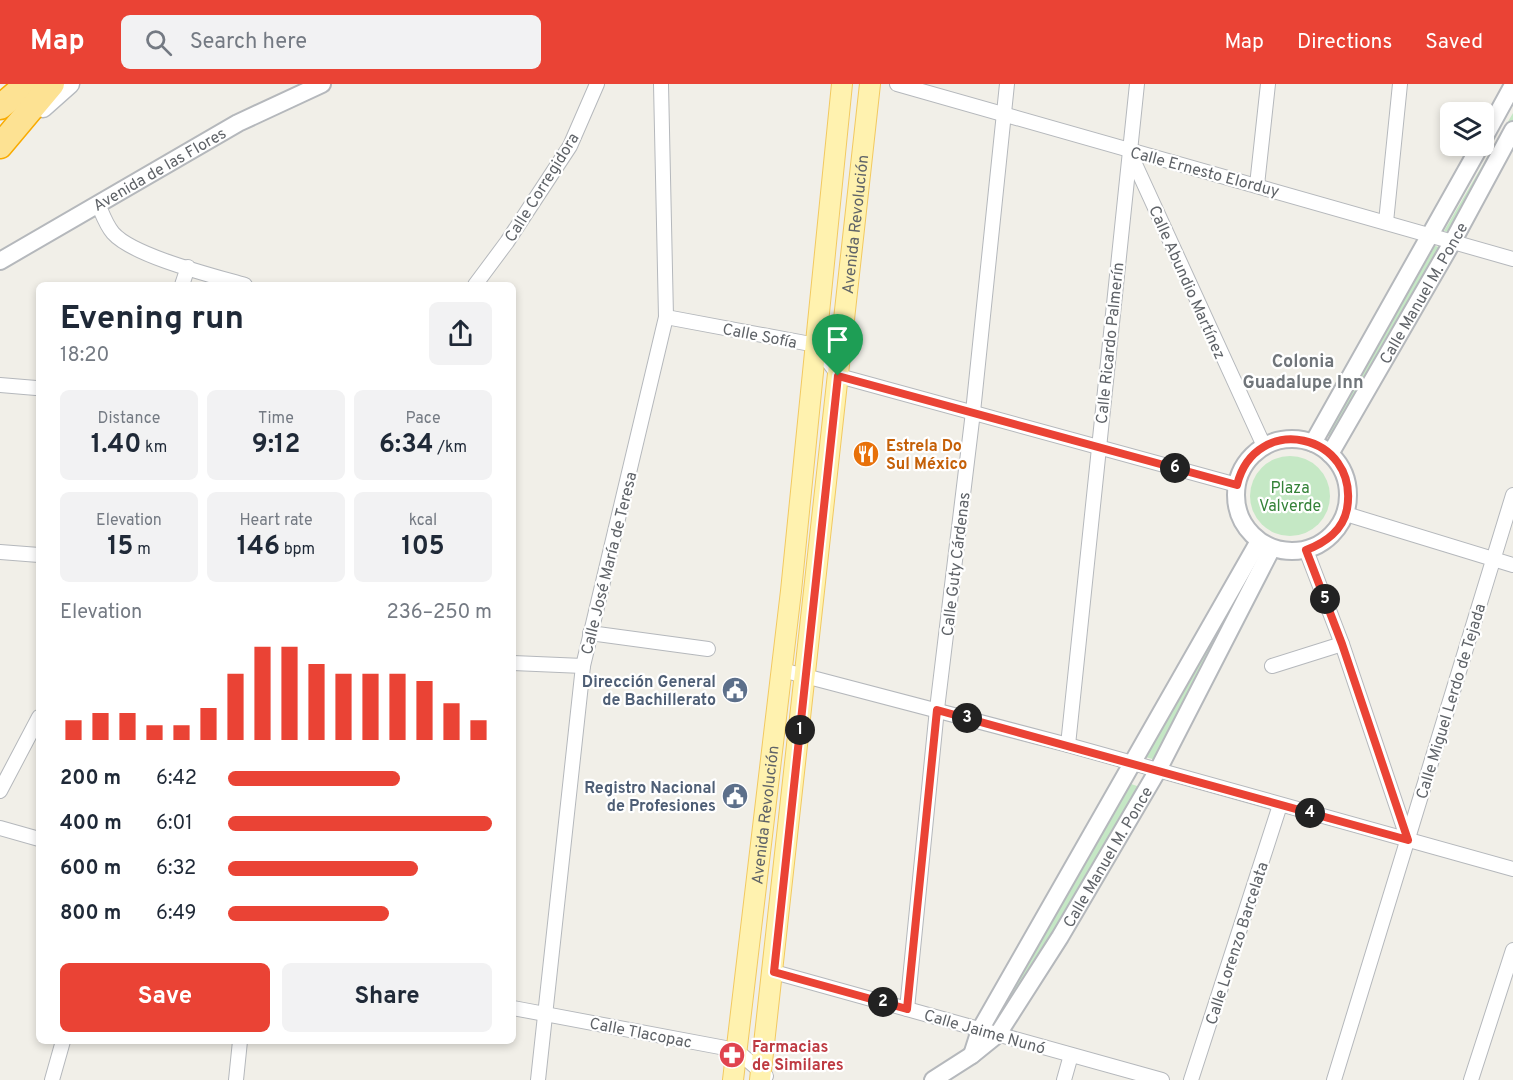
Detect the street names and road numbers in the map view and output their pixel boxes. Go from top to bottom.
street label: Avenida de las Flores [90,124,230,217]
street label: Calle Corregidora [501,130,584,246]
street label: Calle Ernesto Elorduy [1128,143,1281,203]
street label: Avenida Revolución [839,154,874,295]
street label: Calle Abundio Martínez [1143,203,1229,363]
street label: Calle Manuel M. Ponce [1376,219,1473,368]
street label: Calle Ricardo Palmerín [1093,261,1129,425]
street label: Calle Sofía [721,320,799,354]
street label: Calle José María de Teresa [578,470,642,657]
street label: Calle Guty Cárdenas [938,491,976,637]
street label: Calle Miguel Lerdo de Tejada [1413,601,1491,802]
street label: Avenida Revolución [748,744,785,886]
street label: Calle Manuel M. Ponce [1060,784,1158,932]
street label: Calle Lorenzo Barcelata [1202,860,1274,1028]
street label: Calle Jaime Nunó [921,1006,1048,1060]
street label: Calle Tlacopac [588,1014,694,1054]

